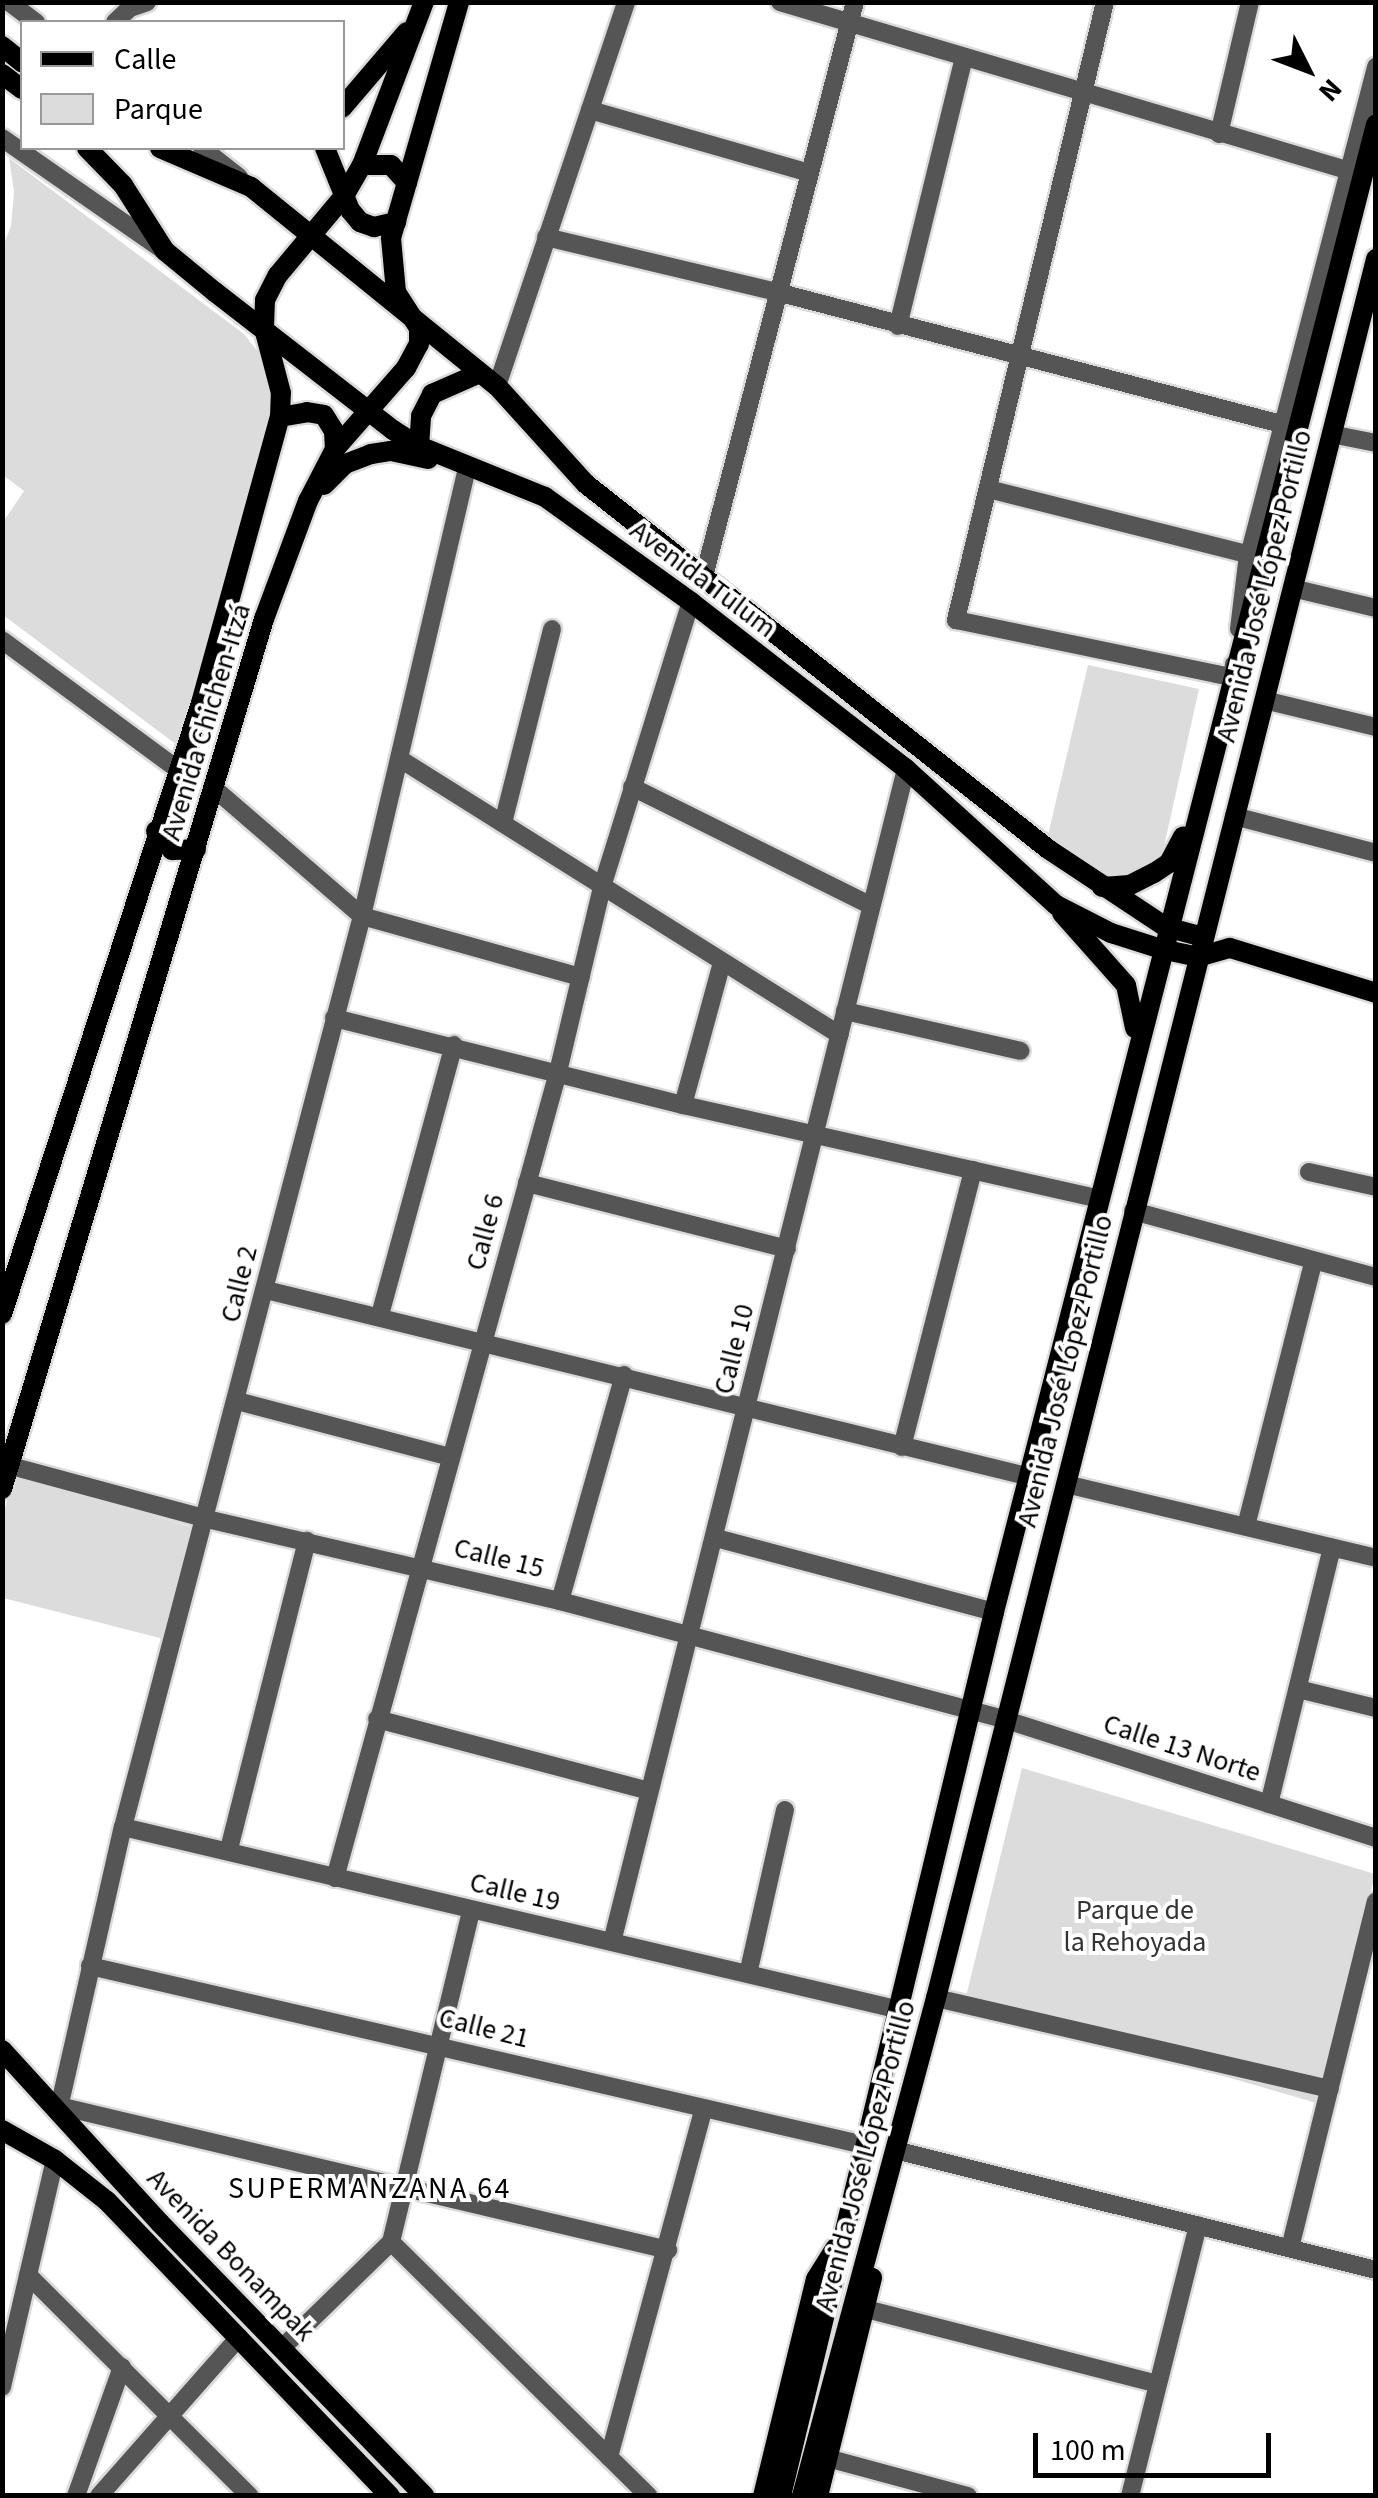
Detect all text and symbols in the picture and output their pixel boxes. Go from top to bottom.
legend [20,20,345,150]
north arrow [1258,20,1358,120]
text: Calle [114,38,176,81]
text: N [1309,70,1351,110]
text: Parque [114,88,203,131]
street label: Avenida José López Portillo [1209,427,1319,745]
street label: Avenida Tulum [623,513,783,645]
street label: Avenida Chichen-Itzá [154,600,258,844]
street label: Calle 6 [459,1190,511,1274]
street label: Avenida José López Portillo [1010,1212,1120,1530]
street label: Calle 2 [213,1242,265,1326]
street label: Calle 10 [707,1300,761,1398]
street label: Calle 15 [450,1531,548,1585]
street label: Calle 13 Norte [1099,1707,1265,1789]
street label: Calle 19 [467,1865,563,1919]
park label: Parque de la Rehoyada [1064,1893,1206,1959]
street label: Avenida José López Portillo [807,1997,923,2315]
street label: Calle 21 [435,2001,533,2055]
street label: Avenida Bonampak [140,2162,322,2348]
district label: SUPERMANZANA 64 [228,2171,512,2207]
scale bar [1038,2413,1276,2475]
text: 100 m [1050,2429,1126,2472]

